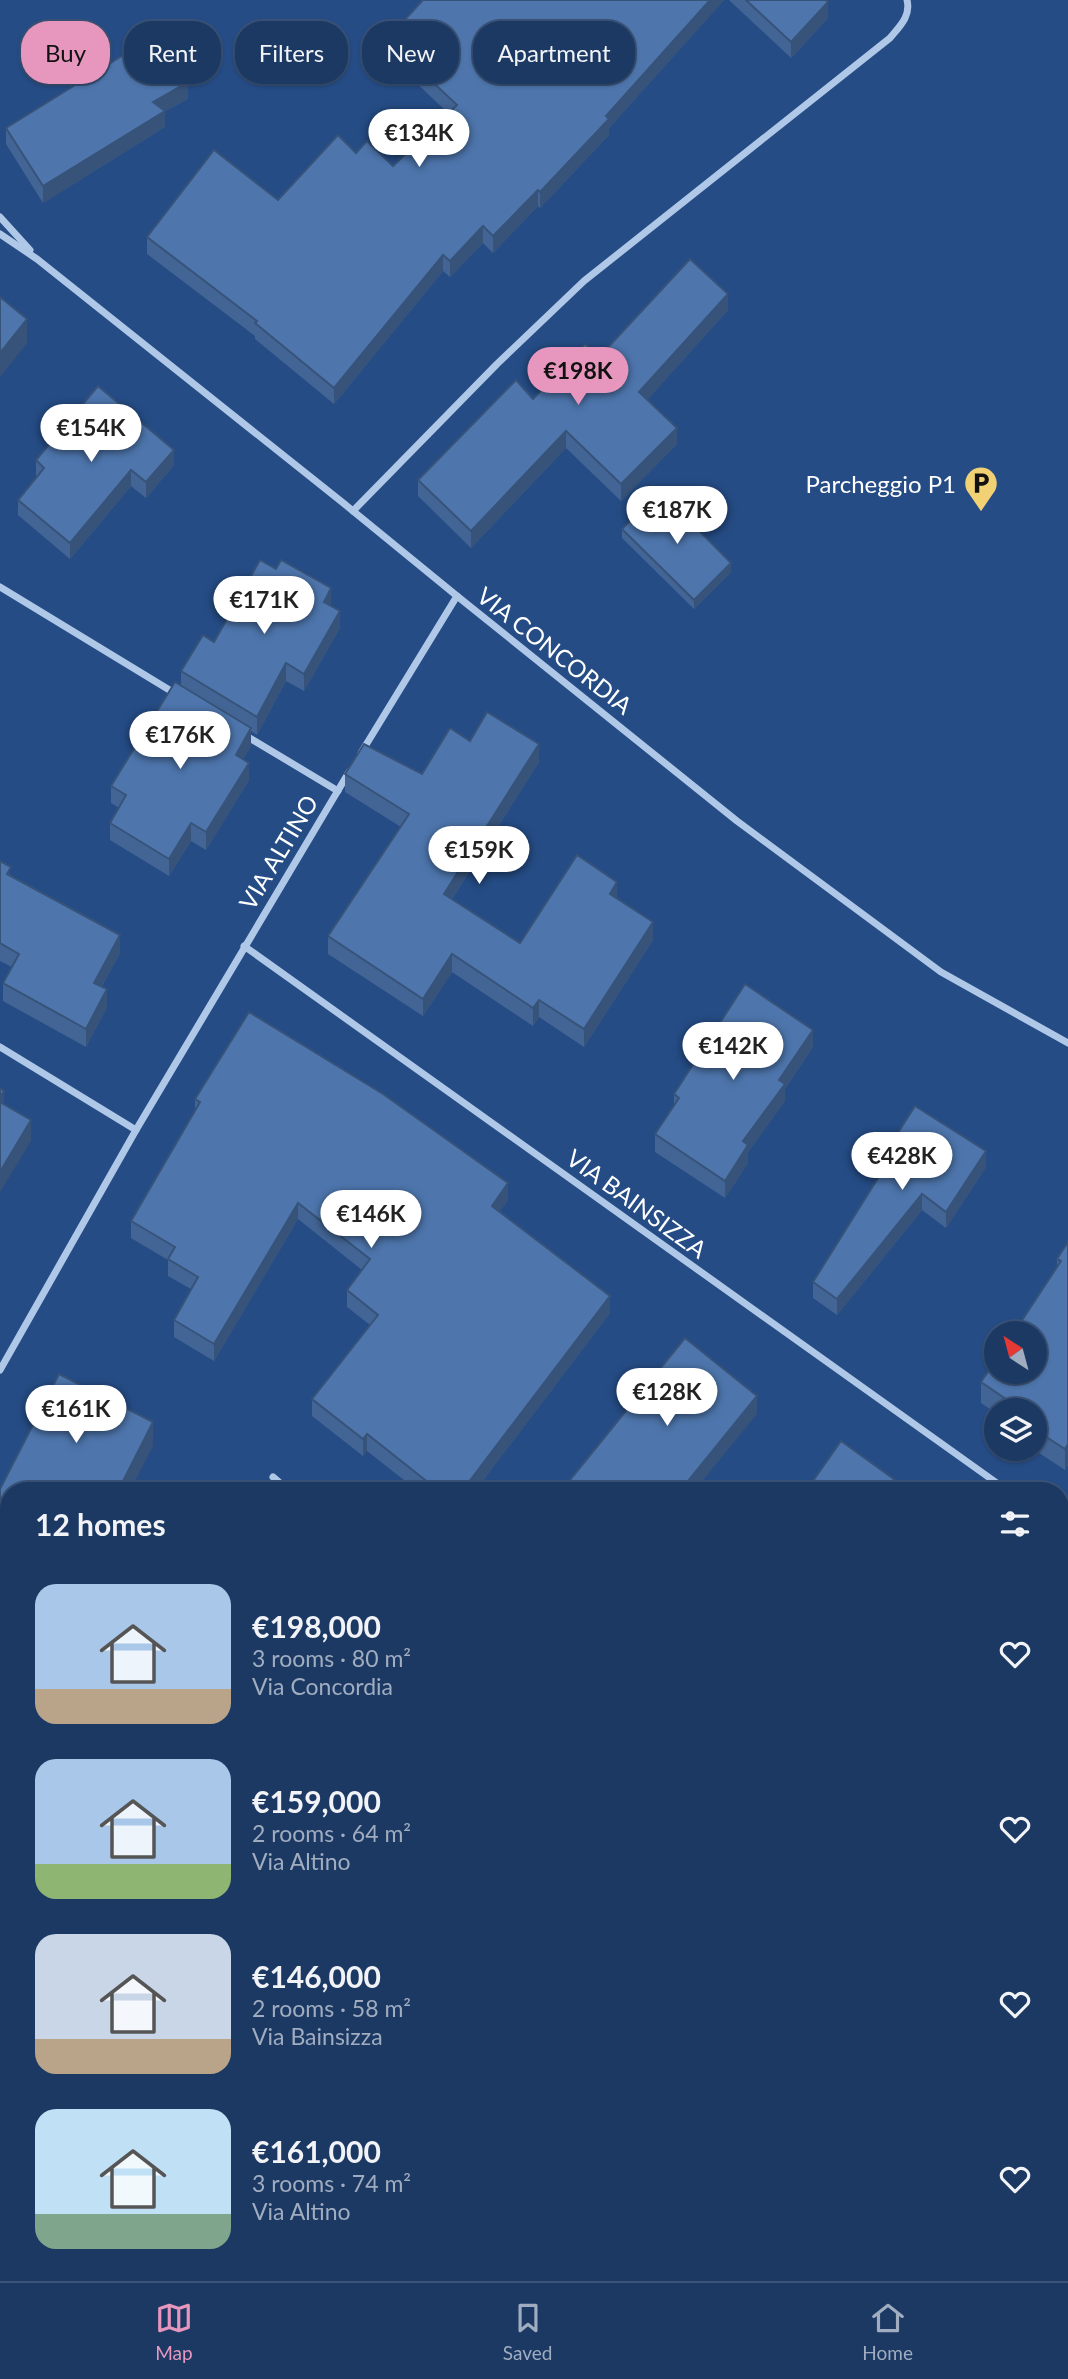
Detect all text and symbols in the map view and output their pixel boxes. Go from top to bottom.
chip: Buy [21,21,110,84]
chip: Rent [124,21,221,84]
chip: Filters [235,21,348,84]
chip: New [362,21,459,84]
chip: Apartment [473,21,635,84]
pin: €134K [370,110,468,169]
text: €134K [384,118,454,146]
pin: €198K [529,348,627,407]
text: €198K [543,356,613,384]
pin: €154K [42,405,140,464]
text: €154K [56,413,126,441]
parking icon: Parcheggio P1 [962,464,1000,513]
place label: Parcheggio P1 [806,469,956,498]
pin: €187K [628,486,726,546]
text: €187K [642,495,712,523]
pin: €171K [215,576,313,636]
street label: VIA CONCORDIA [472,580,639,720]
text: €171K [229,585,299,613]
pin: €176K [131,712,229,771]
text: €176K [145,720,215,748]
street label: VIA ALTINO [232,789,324,915]
pin: €159K [430,826,528,886]
text: €159K [444,835,514,863]
pin: €142K [684,1023,782,1082]
text: €142K [698,1031,768,1059]
pin: €428K [853,1132,951,1192]
text: €428K [867,1141,937,1169]
street label: VIA BAINSIZZA [561,1142,713,1264]
pin: €146K [322,1190,420,1250]
text: €146K [336,1199,406,1227]
north arrow [984,1321,1046,1384]
map controls [984,1321,1047,1461]
pin: €128K [618,1368,716,1428]
text: €128K [632,1377,702,1405]
pin: €161K [27,1386,125,1445]
text: €161K [41,1394,111,1422]
button: layers [984,1398,1047,1461]
icon: filters [996,1505,1034,1543]
text: 12 homes [35,1506,166,1542]
text: €198,000 [252,1608,381,1644]
icon: home [91,1612,175,1696]
icon: heart [996,1635,1034,1673]
text: 3 rooms · 80 m² [252,1644,411,1672]
text: Via Concordia [252,1672,393,1700]
text: €159,000 [252,1783,381,1819]
icon: home [91,1787,175,1871]
icon: heart [996,1810,1034,1848]
text: 2 rooms · 64 m² [252,1819,411,1847]
text: Via Altino [252,1847,351,1875]
text: €146,000 [252,1958,381,1994]
icon: home [91,1962,175,2046]
icon: heart [996,1985,1034,2023]
text: 2 rooms · 58 m² [252,1994,411,2022]
text: Via Bainsizza [252,2022,383,2050]
text: €161,000 [252,2133,381,2169]
icon: home [91,2137,175,2221]
icon: heart [996,2160,1034,2198]
text: 3 rooms · 74 m² [252,2169,411,2197]
text: Via Altino [252,2197,351,2225]
tab: Map [155,2299,193,2364]
tab: Saved [503,2299,552,2364]
tab: Home [862,2299,913,2364]

